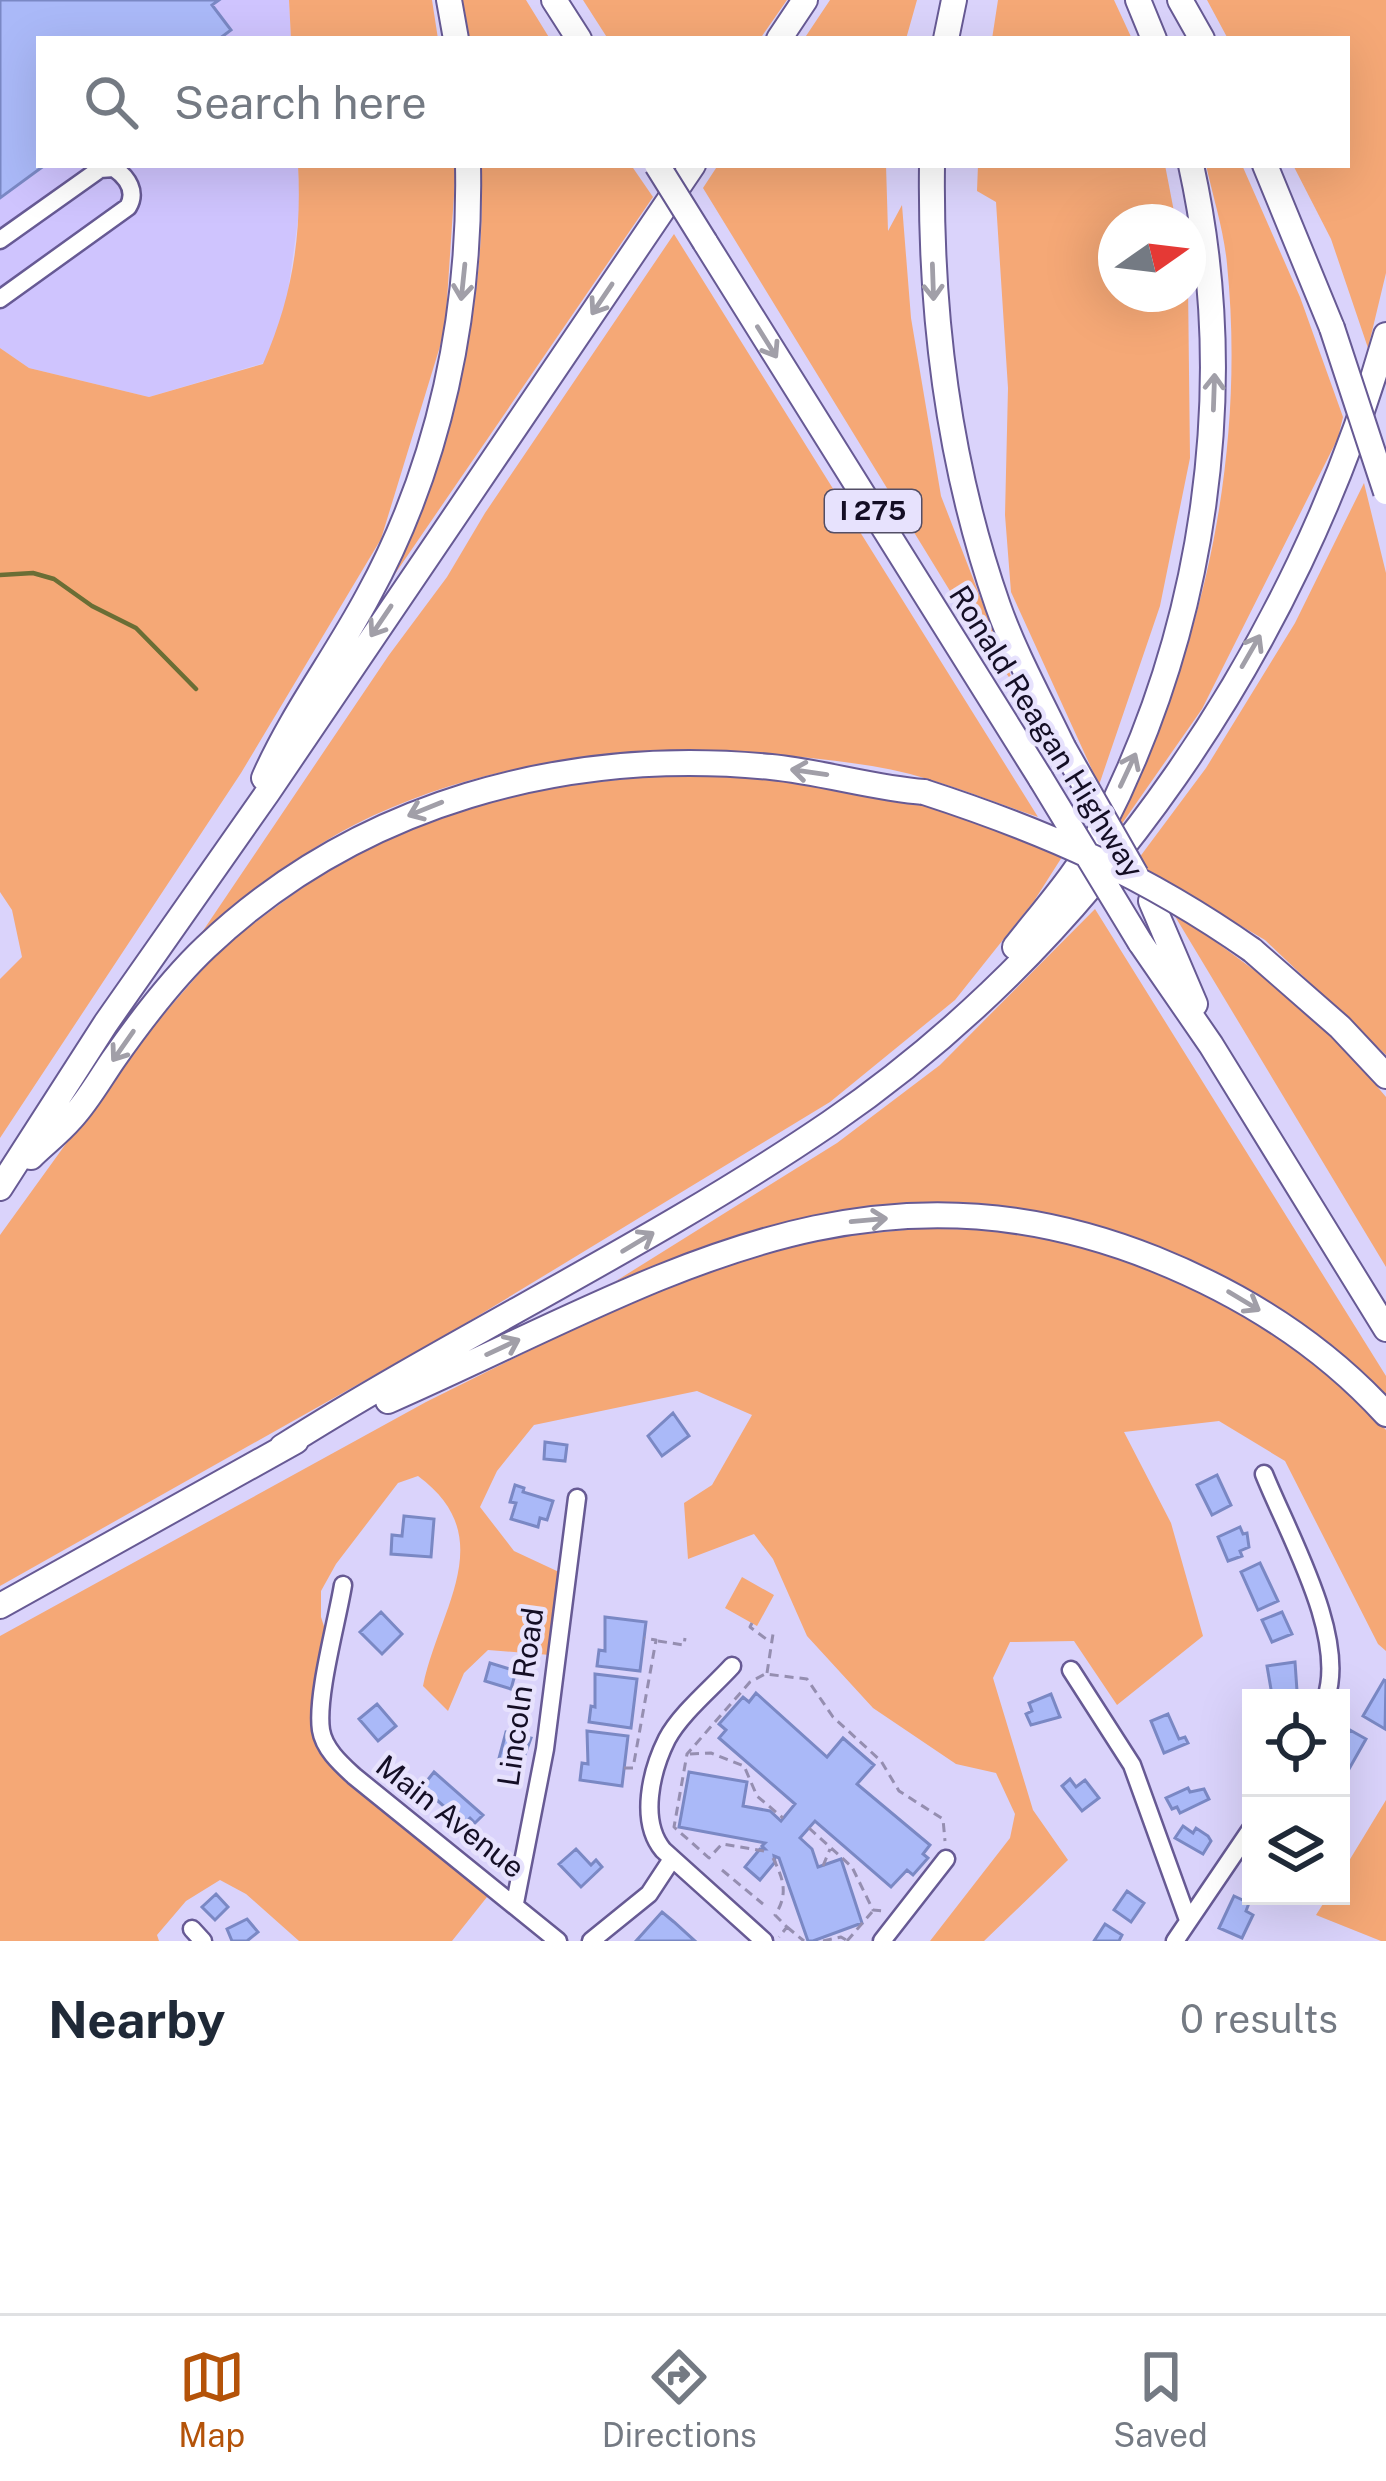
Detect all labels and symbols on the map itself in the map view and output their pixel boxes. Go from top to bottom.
north arrow [1098,204,1206,312]
one-way arrow [451,262,474,301]
one-way arrow [922,262,945,301]
one-way arrow [590,282,615,315]
one-way arrow [755,324,779,358]
one-way arrow [1202,373,1225,412]
road number: I 275 [825,490,921,532]
street label: Ronald Reagan Highway [942,579,1152,884]
one-way arrow [369,603,394,637]
one-way arrow [1240,634,1264,669]
one-way arrow [1118,753,1140,789]
one-way arrow [790,760,829,783]
one-way arrow [407,799,444,821]
one-way arrow [111,1029,136,1062]
one-way arrow [849,1208,888,1231]
one-way arrow [620,1230,654,1254]
one-way arrow [1226,1289,1260,1313]
one-way arrow [484,1335,520,1357]
street label: Lincoln Road [490,1605,550,1789]
street label: Main Avenue [369,1747,532,1885]

